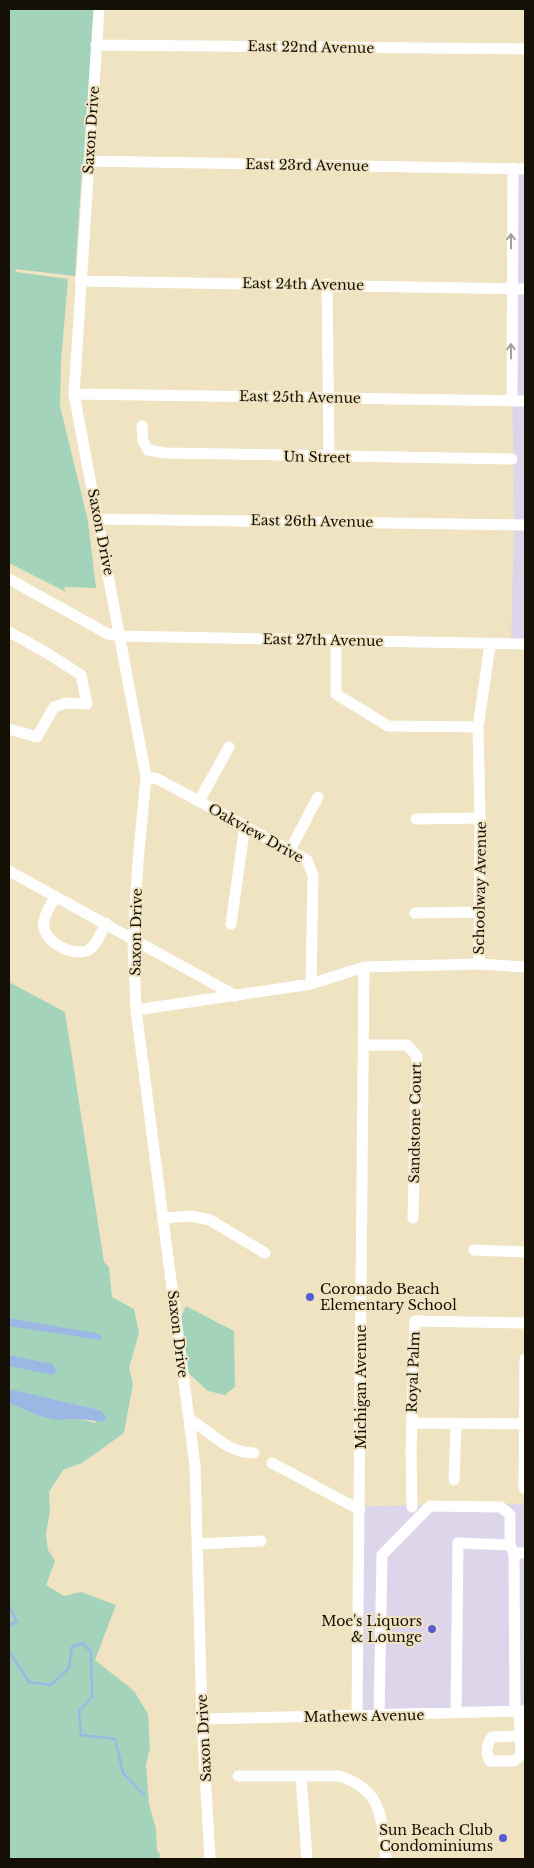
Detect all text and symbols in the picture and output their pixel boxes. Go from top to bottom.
street label: East 22nd Avenue [248,37,374,57]
street label: Saxon Drive [79,86,103,174]
street label: East 23rd Avenue [245,155,369,175]
one-way arrow [506,233,516,250]
street label: East 24th Avenue [242,274,364,294]
one-way arrow [506,344,516,360]
street label: East 25th Avenue [239,387,361,407]
street label: Un Street [283,447,352,467]
street label: Saxon Drive [84,487,118,577]
street label: East 26th Avenue [250,511,374,531]
street label: East 27th Avenue [262,630,384,650]
street label: Oakview Drive [205,799,307,867]
street label: Schoolway Avenue [470,821,490,955]
street label: Saxon Drive [126,888,146,976]
street label: Sandstone Court [405,1062,425,1183]
place label: Coronado Beach Elementary School [320,1280,457,1314]
street label: Saxon Drive [164,1289,192,1379]
marker: Coronado Beach Elementary School [304,1291,316,1303]
street label: Michigan Avenue [352,1325,370,1449]
street label: Royal Palm [403,1331,423,1413]
place label: Moe's Liquors & Lounge [321,1612,422,1646]
marker: Moe's Liquors & Lounge [426,1623,438,1635]
street label: Saxon Drive [193,1694,215,1782]
street label: Mathews Avenue [303,1706,425,1726]
place label: Sun Beach Club Condominiums [379,1821,493,1855]
marker: Sun Beach Club Condominiums [497,1832,509,1844]

